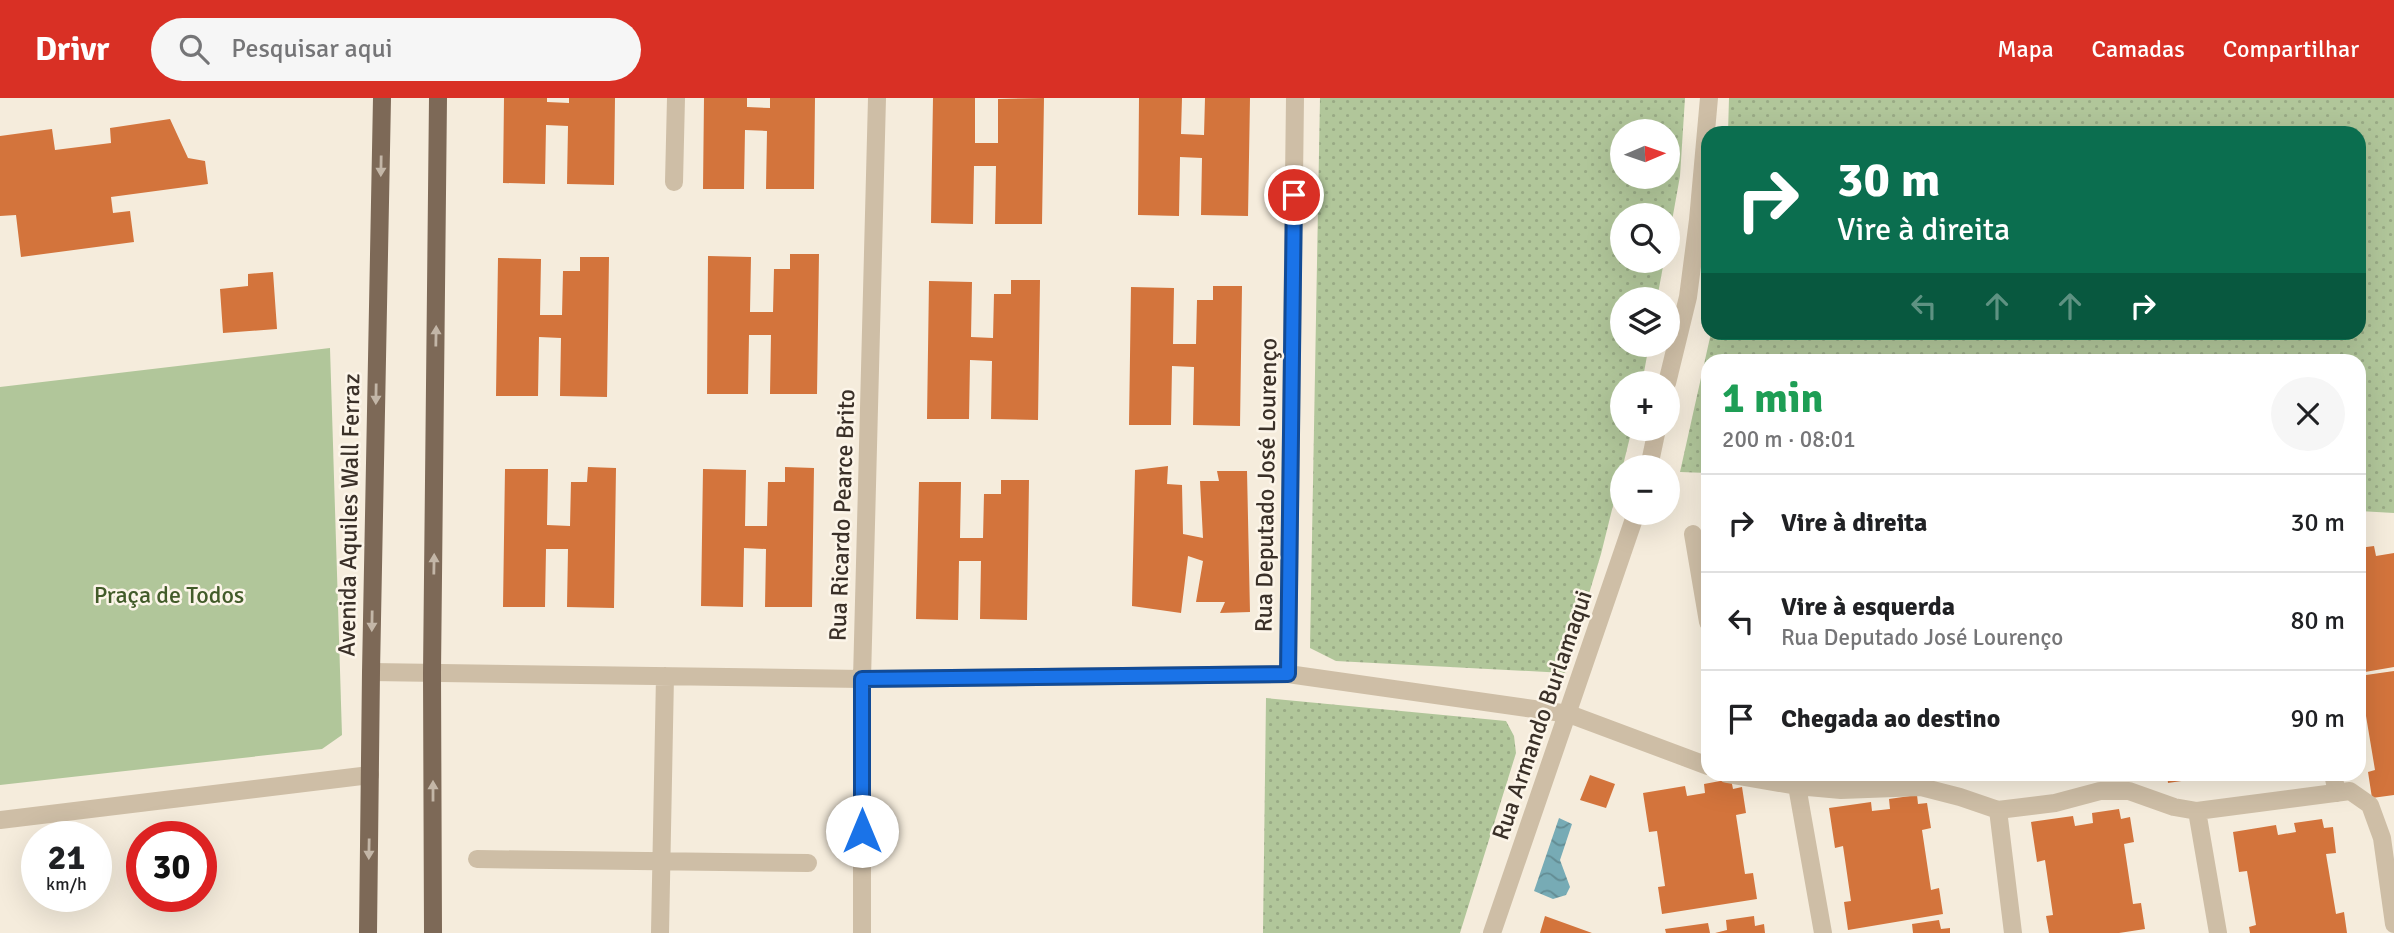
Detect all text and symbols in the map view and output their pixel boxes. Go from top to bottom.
search box [151,18,641,81]
text: Drivr [35,29,109,70]
icon: search [175,30,213,68]
text: Pesquisar aqui [231,33,393,65]
text: Mapa [1997,34,2054,64]
text: Camadas [2092,34,2185,64]
text: Compartilhar [2223,34,2359,64]
north arrow [1610,119,1680,189]
map controls [1610,119,1680,525]
text: 30 m [1837,150,1940,210]
icon: right [1722,154,1813,245]
one-way arrow [375,155,387,177]
pin [1264,165,1324,225]
icon: arrive [1275,176,1313,214]
button: search [1610,203,1680,273]
text: Vire à direita [1837,210,2010,249]
button: layers [1610,287,1680,357]
icon: left [1905,287,1943,325]
icon: ahead [1978,287,2016,325]
icon: ahead [2051,287,2089,325]
icon: right [2124,287,2162,325]
one-way arrow [430,325,442,347]
street label: Rua Deputado José Lourenço [1248,337,1284,633]
button: + [1610,371,1680,441]
street label: Avenida Aquiles Wall Ferraz [332,373,366,657]
text: 1 min [1722,373,1823,424]
button: close [2271,377,2345,451]
one-way arrow [371,383,382,405]
street label: Rua Ricardo Pearce Brito [823,388,861,642]
text: 200 m · 08:01 [1722,425,1856,454]
button: − [1610,455,1680,525]
icon: right [1722,504,1760,542]
text: Vire à direita [1781,507,1927,539]
text: 30 m [2290,507,2345,539]
one-way arrow [428,553,439,575]
park label: Praça de Todos [94,580,244,610]
street label: Rua Armando Burlamaqui [1485,586,1599,844]
text: Vire à esquerda [1781,591,1955,623]
icon: left [1722,602,1760,640]
text: 80 m [2290,605,2345,637]
one-way arrow [366,610,377,632]
text: Rua Deputado José Lourenço [1781,623,2063,652]
icon: arrive [1722,700,1760,738]
text: Chegada ao destino [1781,703,2000,735]
text: 90 m [2290,703,2345,735]
one-way arrow [427,780,439,802]
position arrow [825,794,899,868]
speed limit sign: 30 [126,821,217,912]
text: 21 [48,836,85,879]
one-way arrow [363,838,375,860]
text: km/h [46,873,87,895]

